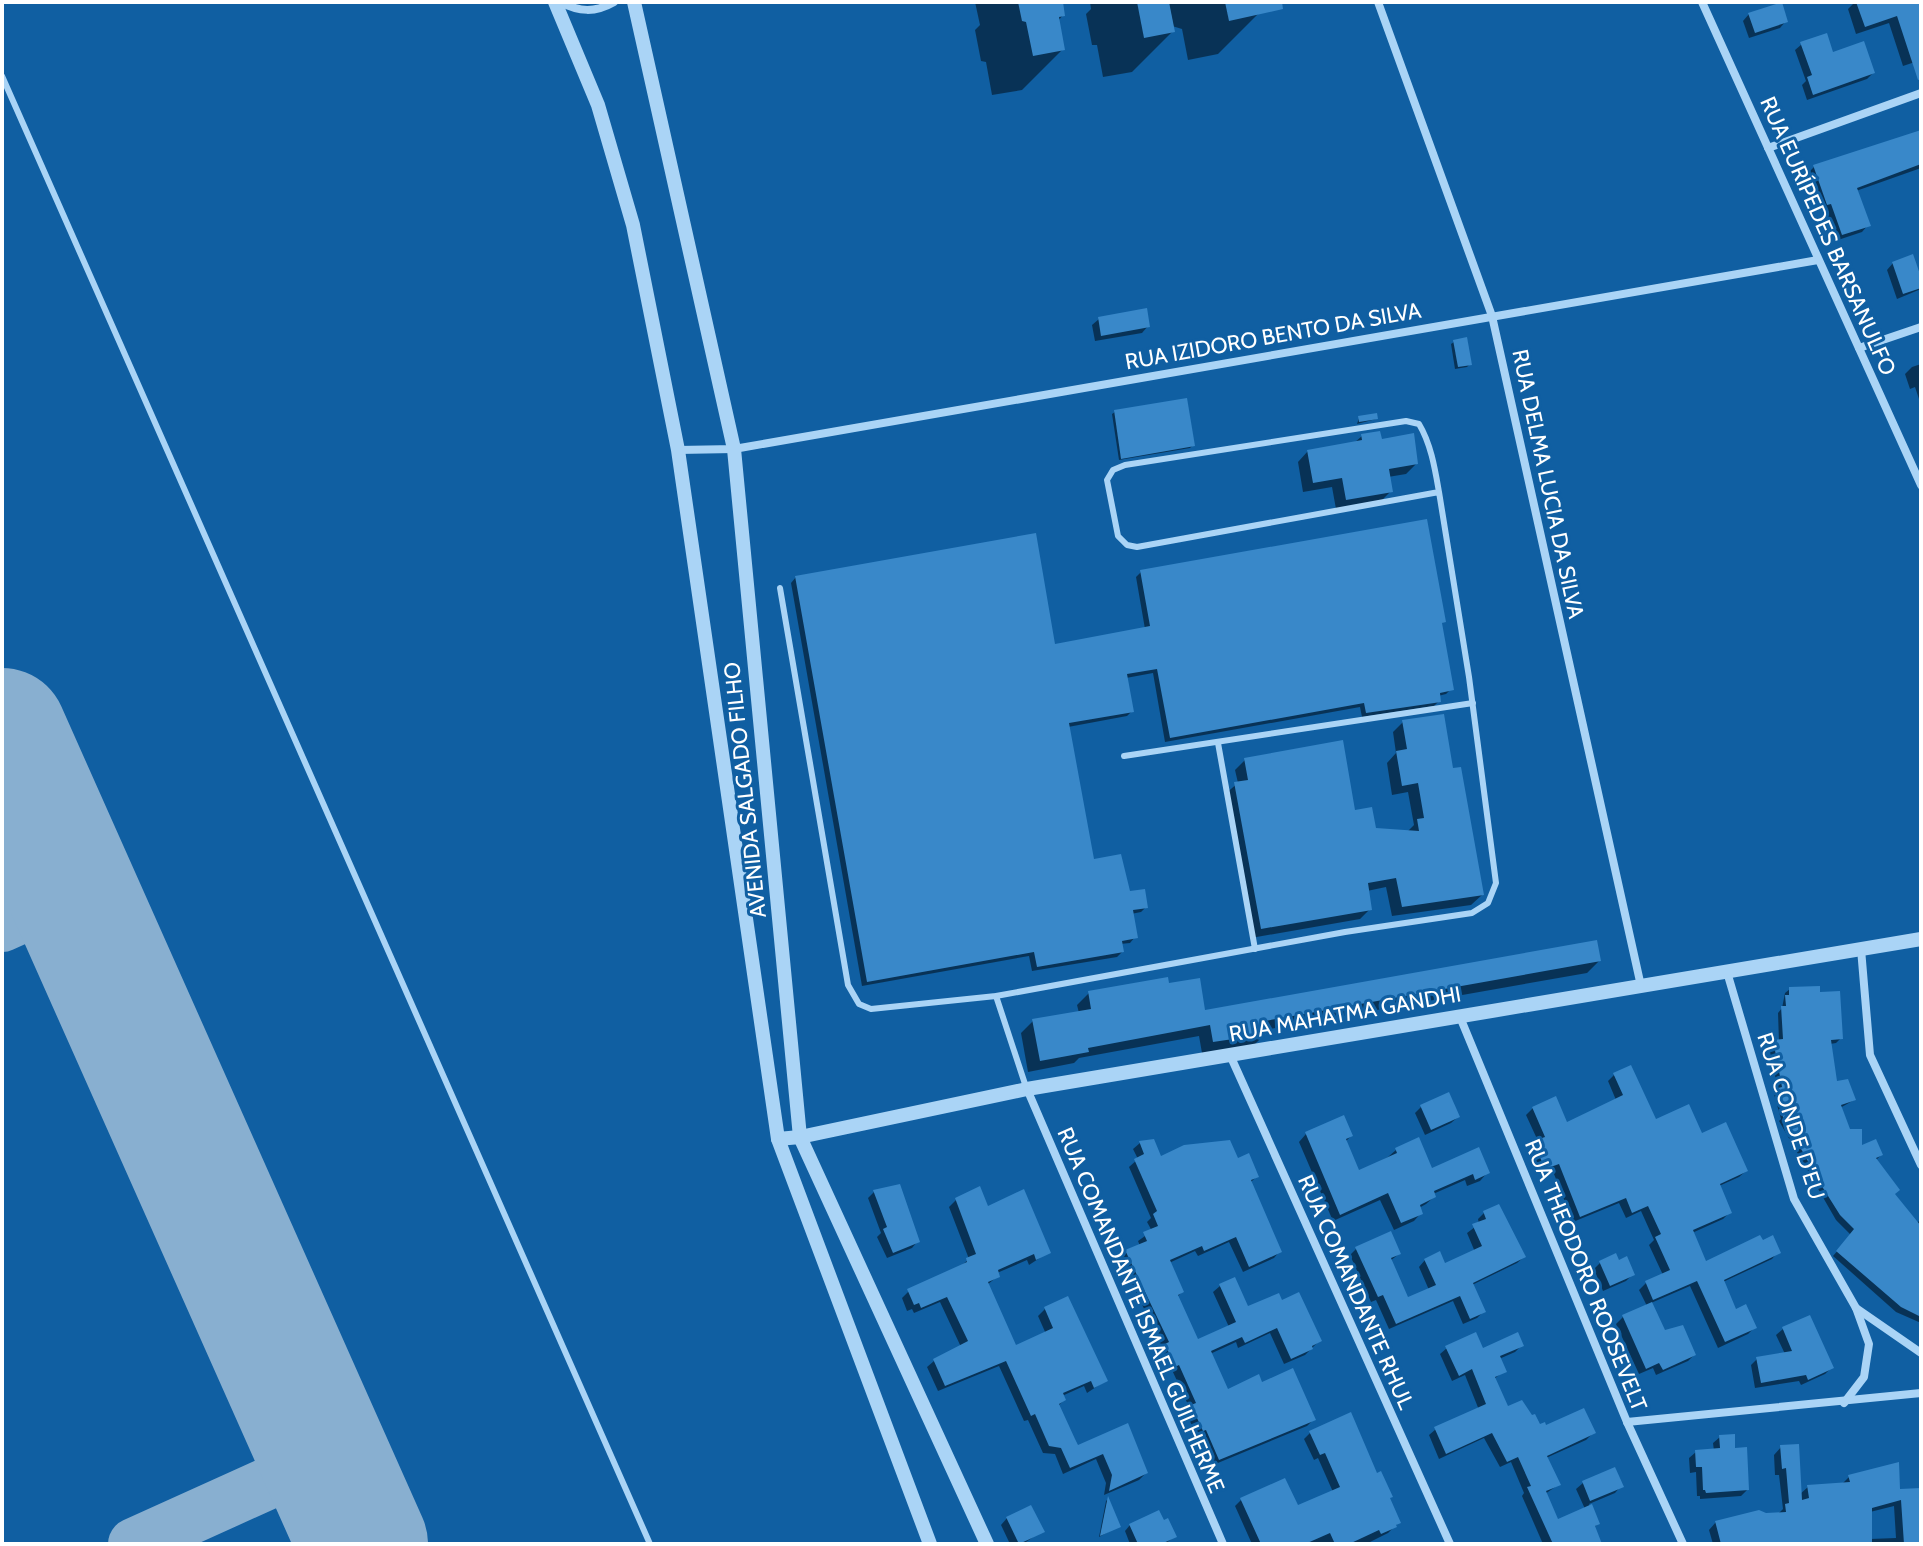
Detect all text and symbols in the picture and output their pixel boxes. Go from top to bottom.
street label: RUA EURÍPEDES BARSANULFO [1754,92,1902,380]
street label: RUA IZIDORO BENTO DA SILVA [1123,297,1423,375]
street label: RUA DELMA LUCIA DA SILVA [1506,347,1590,621]
street label: AVENIDA SALGADO FILHO [718,661,772,919]
street label: RUA MAHATMA GANDHI [1227,980,1463,1048]
street label: RUA CONDE D'EU [1751,1029,1831,1203]
street label: RUA COMANDANTE ISMAEL GUILHERME [1052,1123,1230,1497]
street label: RUA THEODORO ROOSEVELT [1519,1135,1653,1415]
street label: RUA COMANDANTE RHUL [1292,1171,1420,1413]

